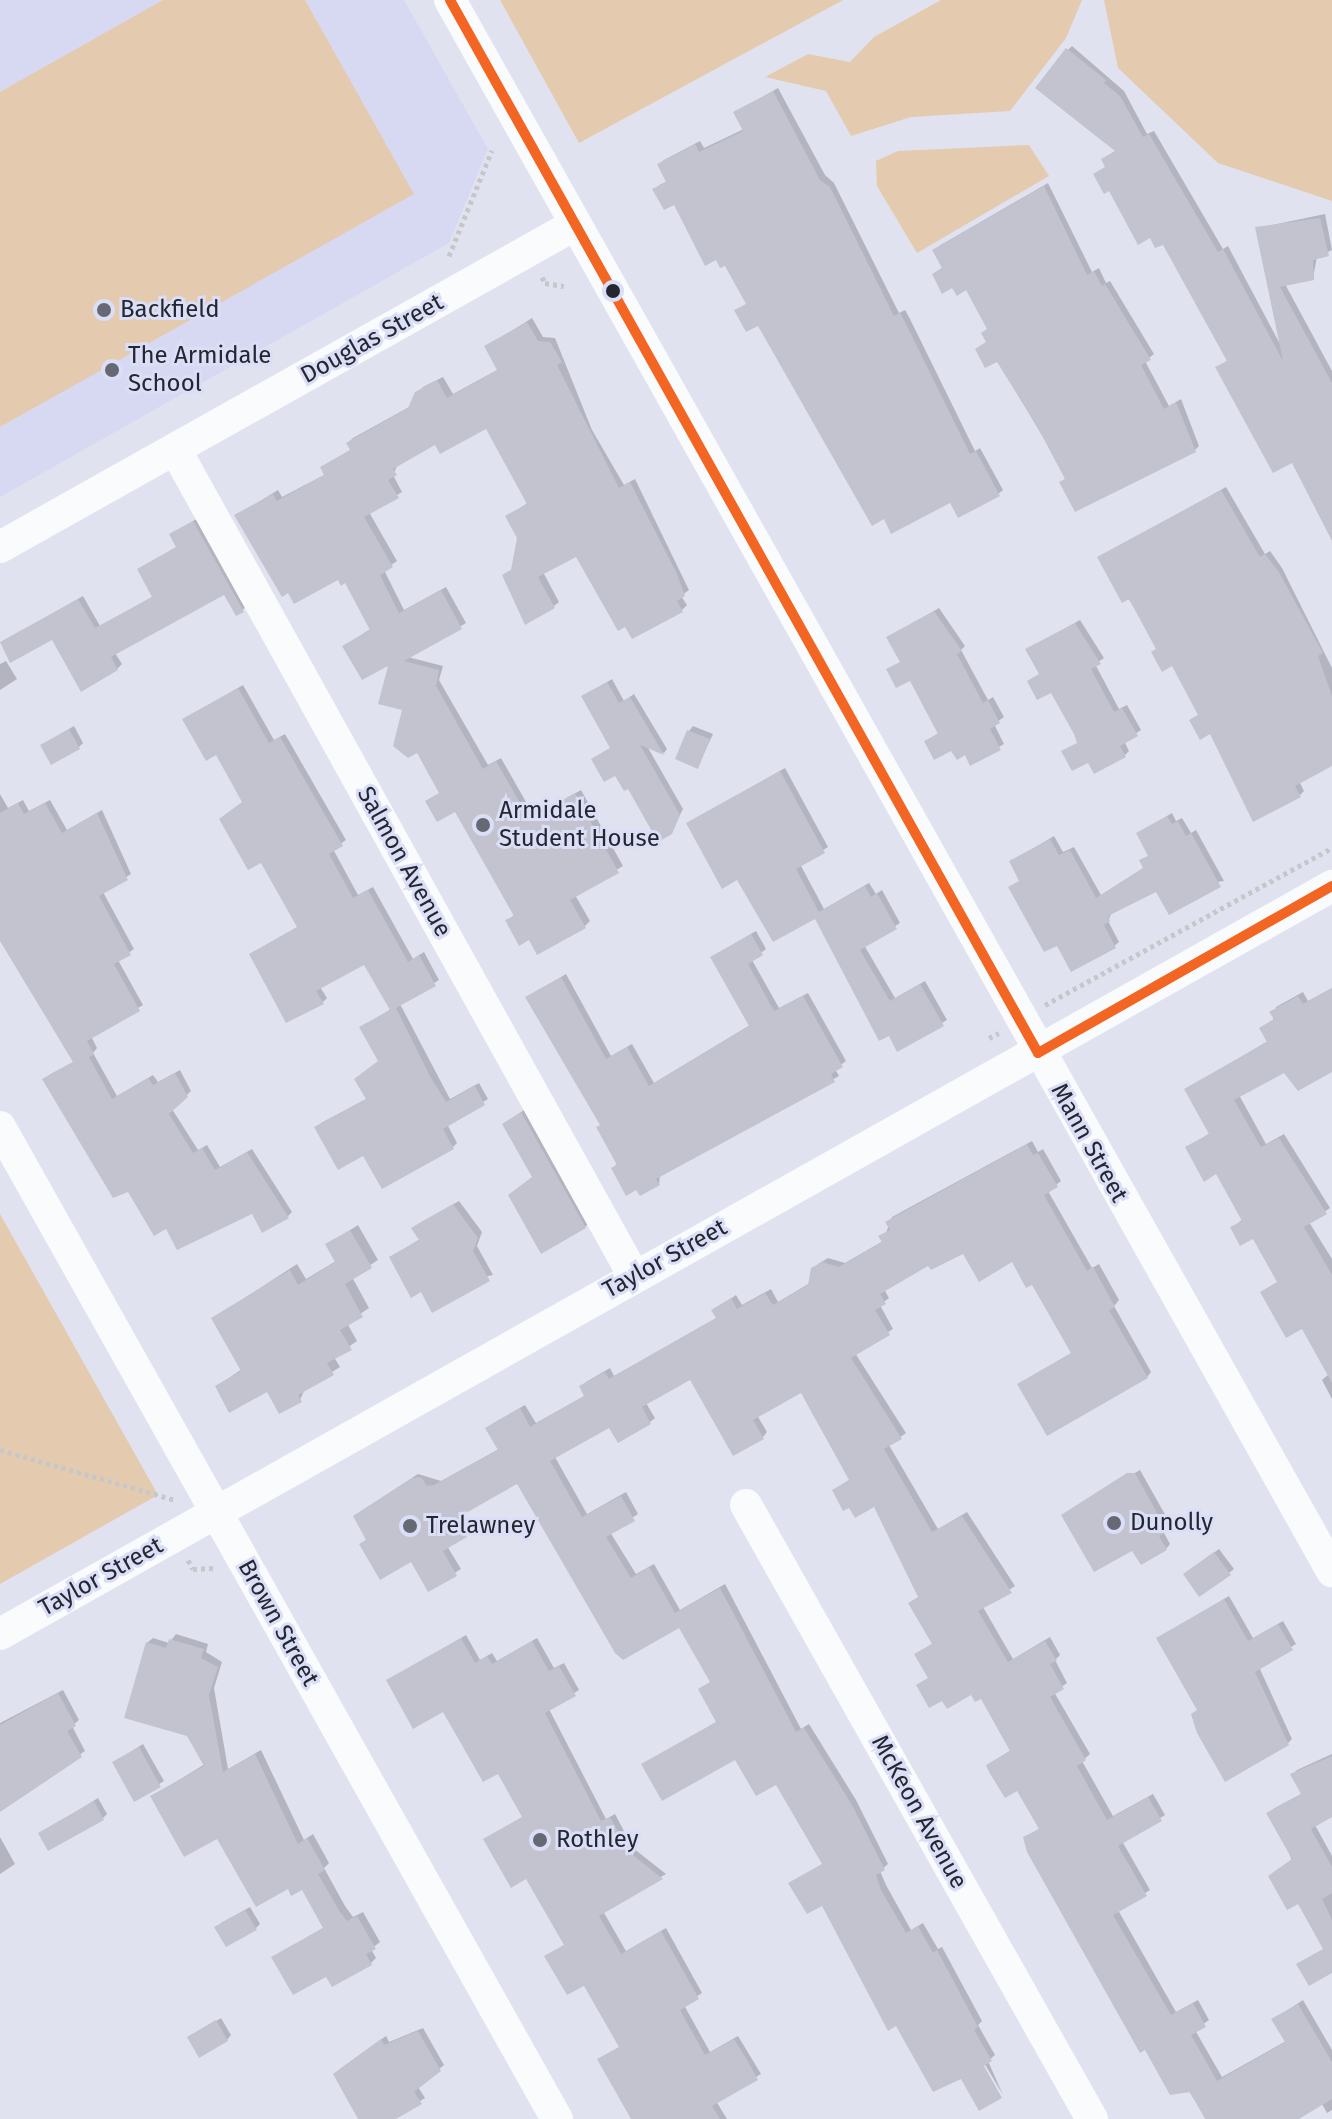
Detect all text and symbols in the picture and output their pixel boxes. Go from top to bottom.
unlabelled marker [605,283,621,299]
street label: Douglas Street [296,288,448,390]
place label: Backfield [120,296,220,324]
marker: Backfield [95,301,113,319]
place label: The Armidale School [128,342,271,398]
marker: The Armidale School [103,361,121,379]
street label: Salmon Avenue [351,782,457,942]
place label: Armidale Student House [499,797,660,853]
marker: Armidale Student House [474,816,492,834]
street label: Mann Street [1045,1079,1133,1207]
street label: Taylor Street [598,1213,732,1305]
place label: Dunolly [1130,1509,1213,1537]
place label: Trelawney [426,1512,535,1540]
marker: Dunolly [1105,1514,1123,1532]
marker: Trelawney [401,1517,419,1535]
street label: Taylor Street [34,1531,168,1623]
street label: Brown Street [231,1555,325,1691]
street label: McKeon Avenue [865,1730,973,1894]
place label: Rothley [556,1826,639,1854]
marker: Rothley [531,1831,549,1849]

